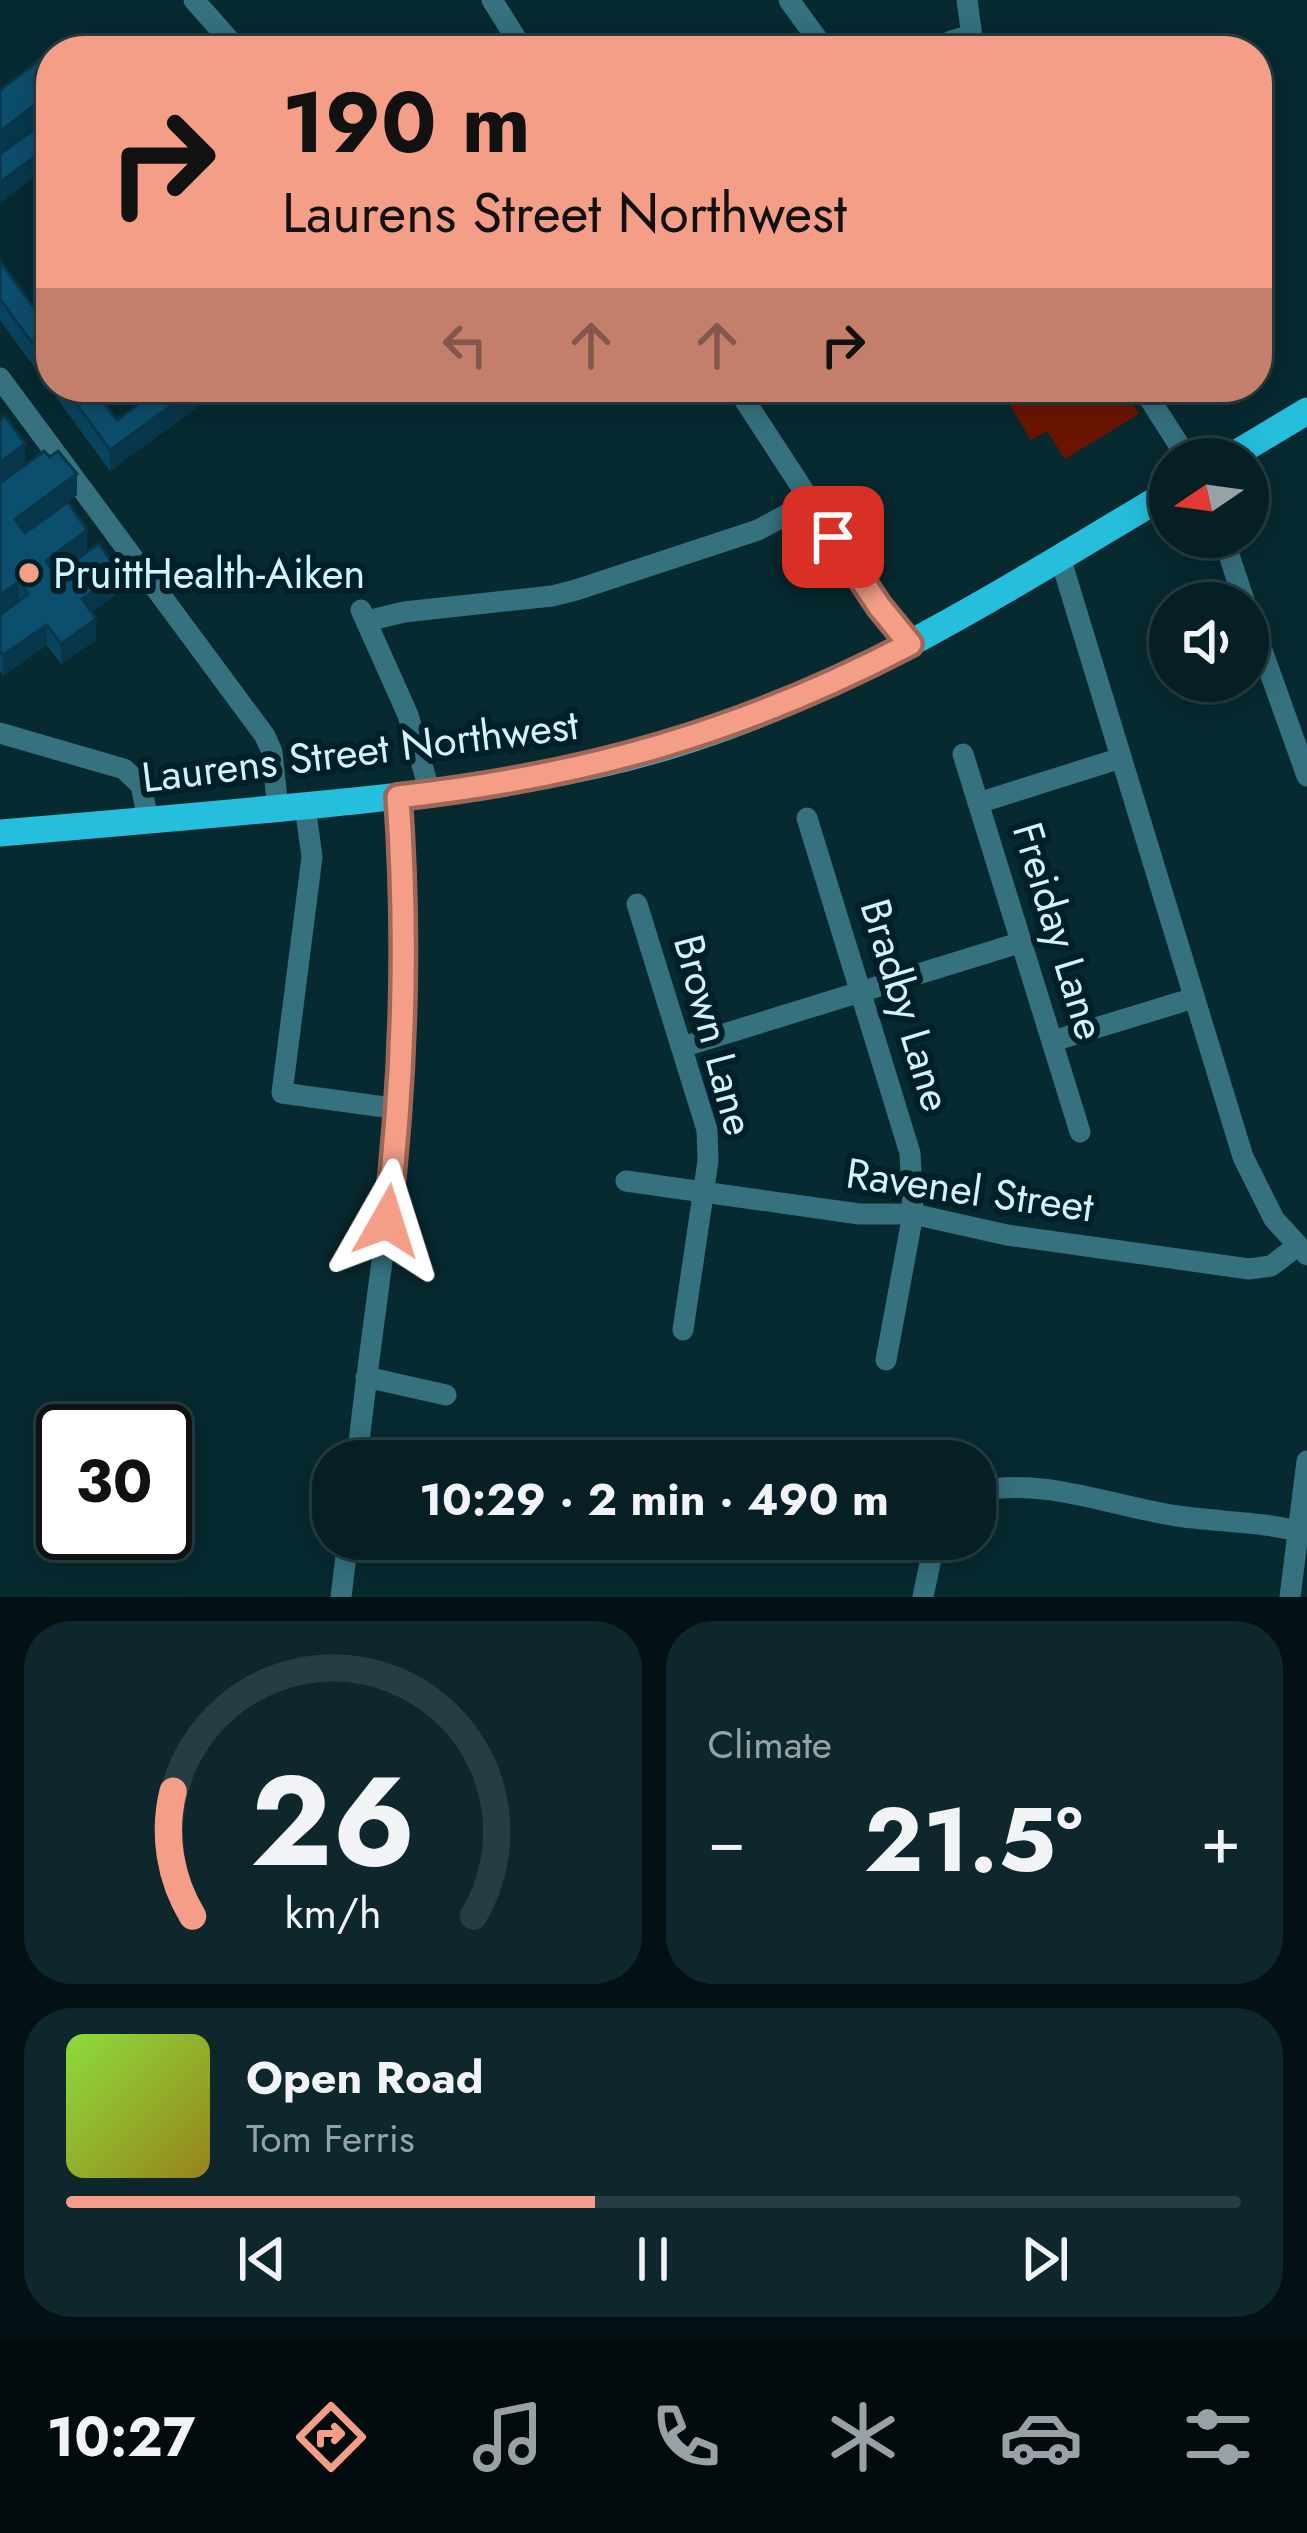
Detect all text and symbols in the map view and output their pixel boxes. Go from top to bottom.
text: 190 m [282,62,531,184]
icon: right [84,84,240,240]
text: Laurens Street Northwest [282,174,847,252]
icon: left [432,312,498,378]
icon: ahead [558,312,624,378]
icon: ahead [684,312,750,378]
icon: right [810,312,876,378]
north arrow [1149,438,1269,558]
map controls [1149,438,1269,702]
pin [782,486,884,588]
icon: arrive [800,504,866,570]
place label: PruittHealth-Aiken [53,543,365,604]
marker: PruittHealth-Aiken [16,560,42,586]
button: sound [1149,582,1269,702]
street label: Laurens Street Northwest [138,694,582,808]
street label: Freiday Lane [997,815,1121,1047]
street label: Bradby Lane [845,891,967,1119]
street label: Brown Lane [658,928,770,1142]
street label: Ravenel Street [842,1142,1098,1238]
position arrow [324,1158,450,1284]
speed limit sign: 30 [36,1404,192,1560]
text: 10:29 · 2 min · 490 m [419,1467,889,1532]
text: Climate [708,1716,832,1773]
text: 26 [250,1731,415,1912]
text: 21.5° [864,1775,1083,1905]
text: − [708,1792,746,1888]
text: + [1200,1792,1241,1888]
text: km/h [284,1881,381,1943]
text: Open Road [246,2045,484,2110]
text: Tom Ferris [246,2110,415,2167]
icon: previous [229,2226,295,2292]
icon: pause [620,2226,686,2292]
icon: next [1012,2226,1078,2292]
icon: directions [289,2395,373,2479]
icon: music [466,2395,550,2479]
icon: phone [644,2395,728,2479]
icon: climate [821,2395,905,2479]
icon: car [999,2395,1083,2479]
icon: filters [1176,2395,1260,2479]
text: 10:27 [47,2398,195,2476]

